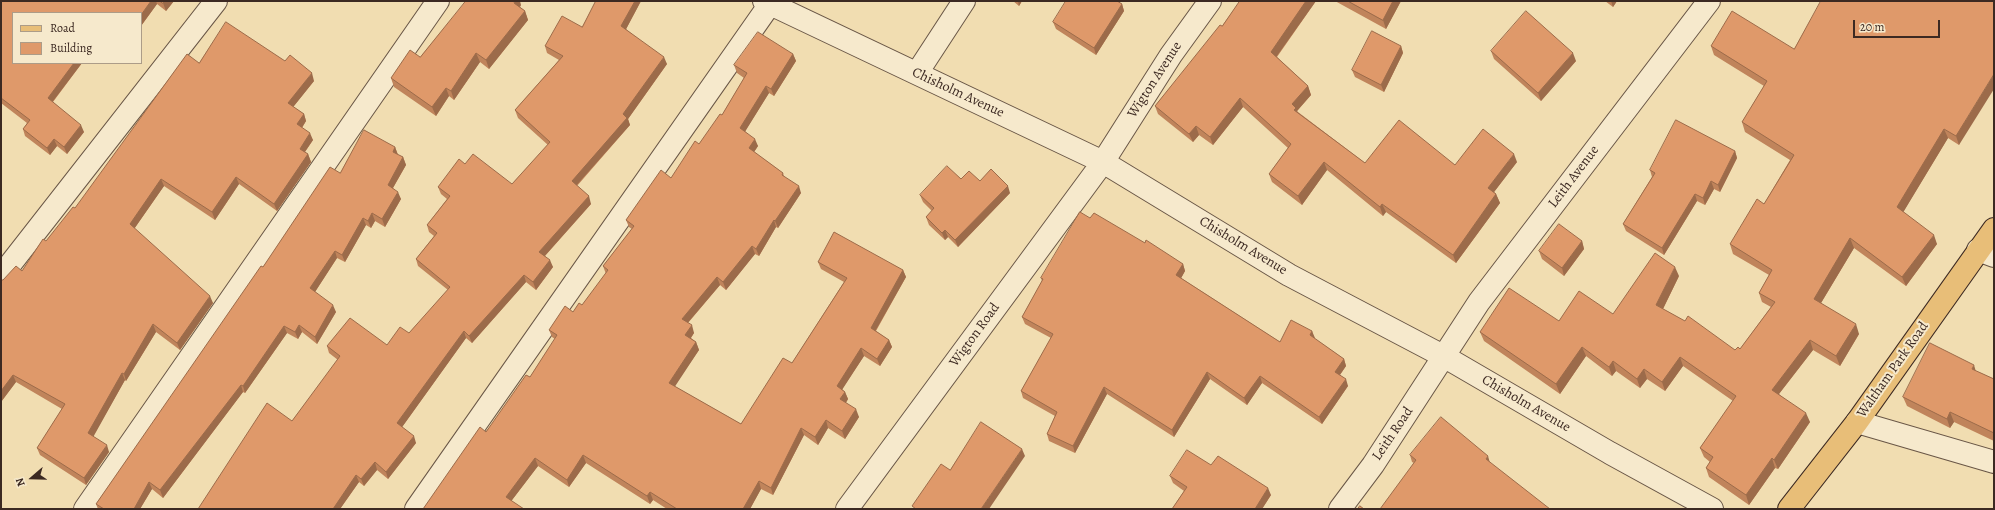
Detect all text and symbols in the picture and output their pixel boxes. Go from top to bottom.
legend [12,12,142,64]
scale bar [1855,12,1942,38]
text: 20 m [1860,19,1884,35]
text: Road [50,20,75,36]
street label: Wigton Avenue [1124,39,1186,121]
text: Building [50,40,92,56]
street label: Chisholm Avenue [909,64,1007,122]
street label: Leith Avenue [1545,142,1603,212]
street label: Chisholm Avenue [1196,213,1290,279]
street label: Wigton Road [946,300,1004,370]
street label: Waltham Park Road [1854,319,1932,421]
street label: Chisholm Avenue [1479,372,1573,436]
street label: Leith Road [1369,404,1417,464]
north arrow [12,458,52,498]
text: N [12,476,29,489]

